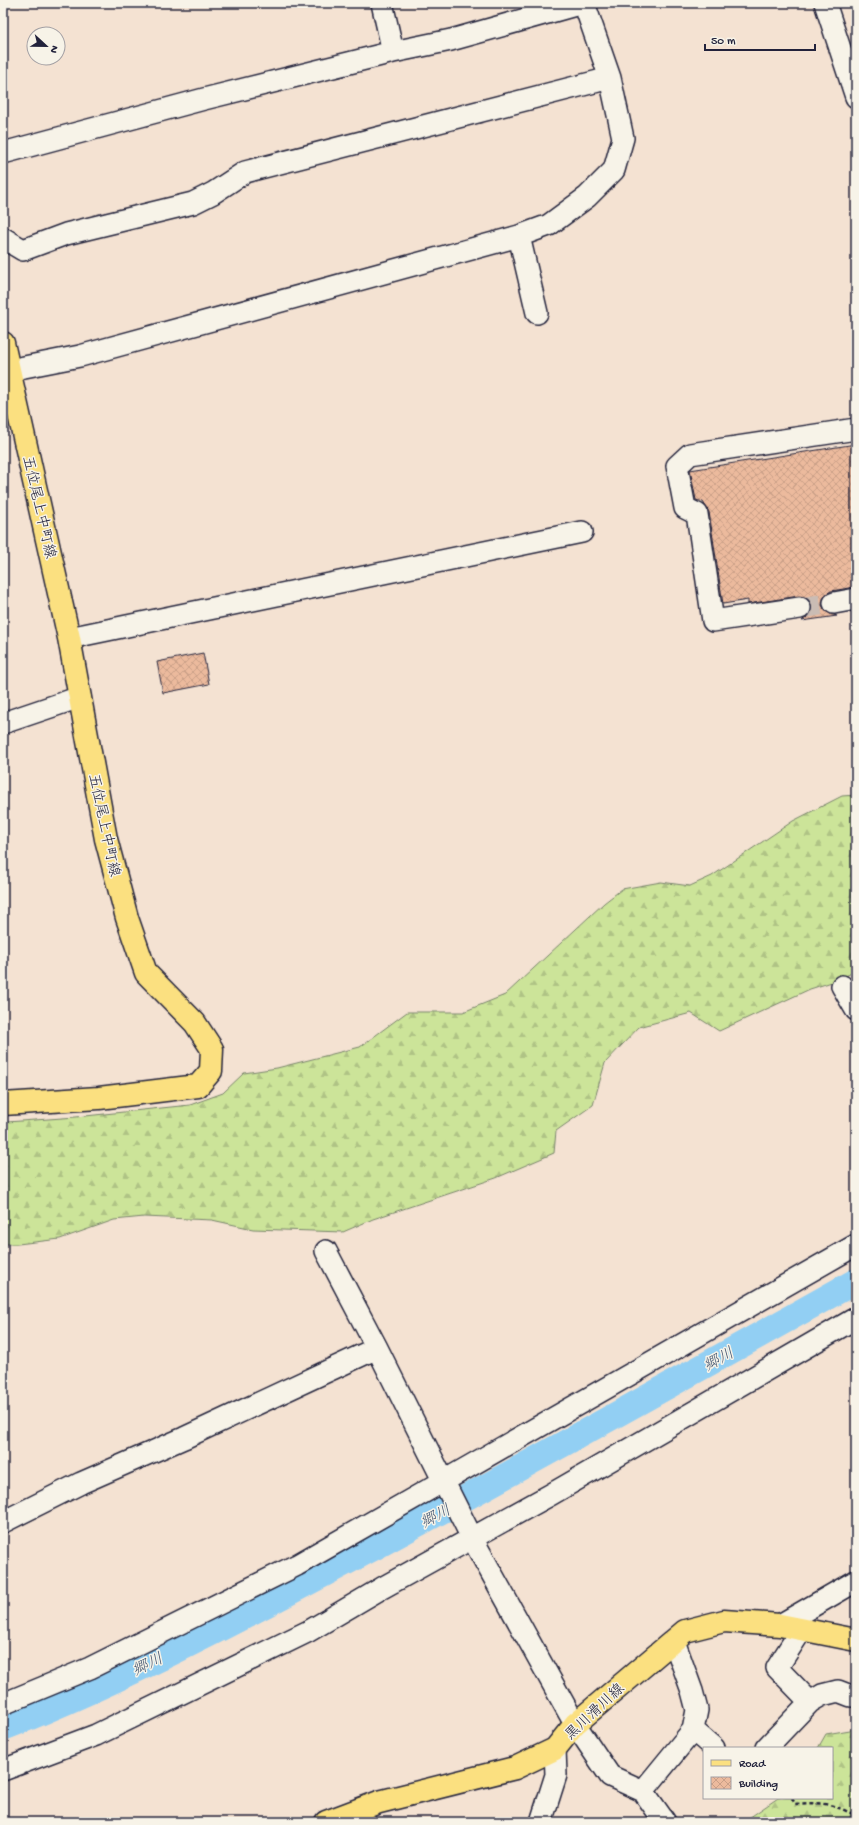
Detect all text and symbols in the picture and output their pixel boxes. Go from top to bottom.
north arrow [26,26,66,66]
scale bar [705,26,815,52]
text: 50 m [711,35,736,49]
text: N [47,43,60,55]
street label: 五位尾上中町線 [17,454,60,561]
street label: 五位尾上中町線 [83,772,124,879]
water label: 郷川 [701,1344,738,1377]
water label: 郷川 [418,1501,455,1534]
water label: 郷川 [130,1650,167,1682]
street label: 黒川滑川線 [561,1680,629,1745]
legend [703,1747,833,1799]
text: Road [739,1758,766,1772]
text: Building [738,1778,778,1792]

